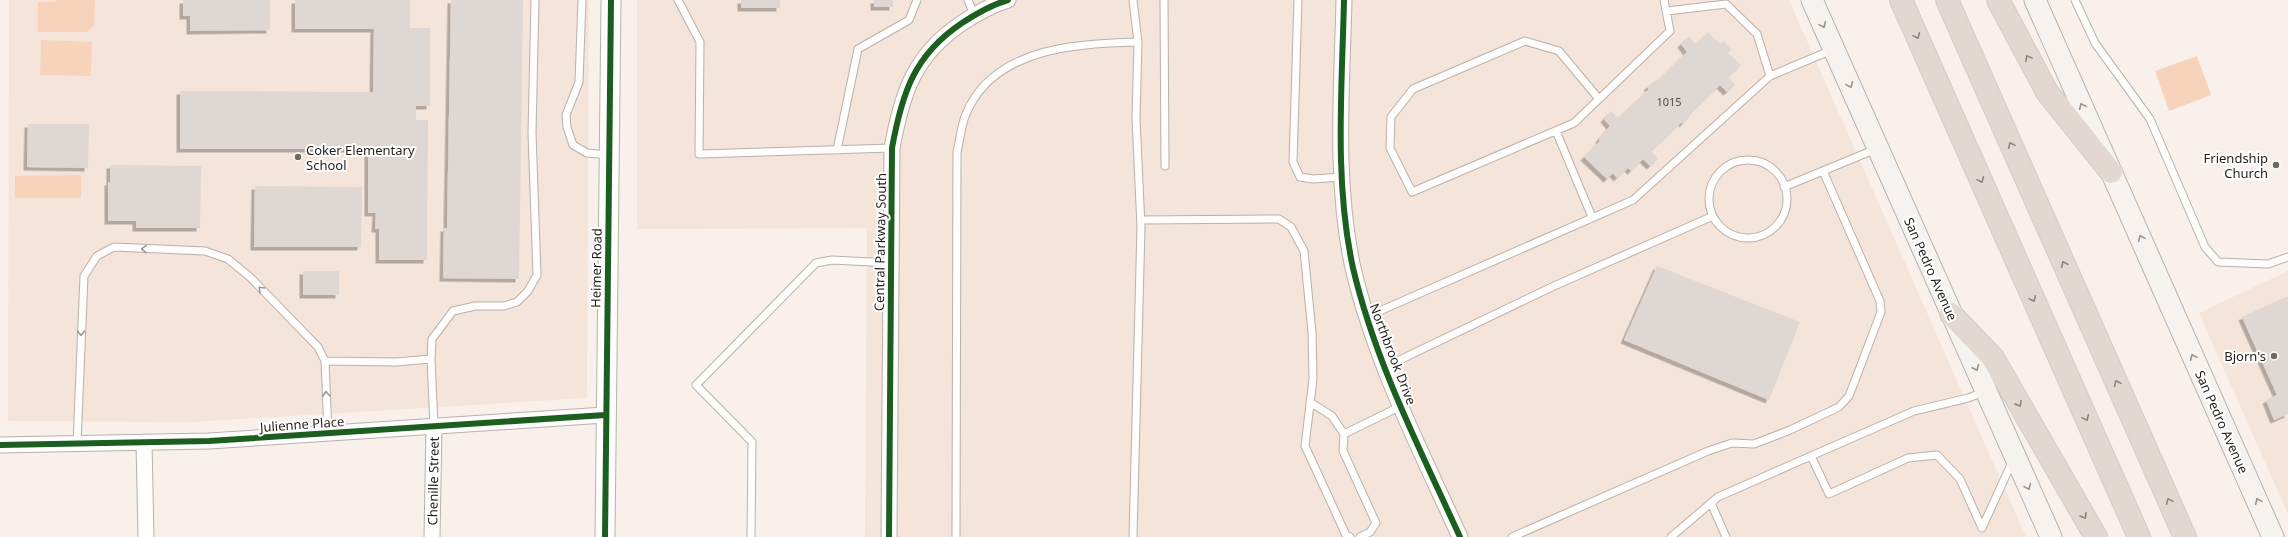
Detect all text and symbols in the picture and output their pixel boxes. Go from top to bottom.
one-way arrow [1818,20,1826,28]
one-way arrow [1912,32,1920,39]
one-way arrow [2026,55,2033,62]
one-way arrow [1845,81,1853,88]
house number: 1015 [1656,94,1682,109]
one-way arrow [2079,103,2087,110]
place label: Coker Elementary School [306,141,415,174]
one-way arrow [2008,141,2016,149]
place label: Friendship Church [2204,149,2268,182]
marker: Coker Elementary School [293,152,303,162]
marker: Friendship Church [2271,160,2281,170]
street label: Central Parkway South [870,173,890,311]
one-way arrow [1976,177,1984,184]
street label: San Pedro Avenue [1900,215,1962,323]
street label: Heimer Road [586,228,606,308]
one-way arrow [2138,235,2146,243]
one-way arrow [141,244,147,253]
one-way arrow [2061,260,2069,268]
one-way arrow [258,286,266,294]
one-way arrow [2028,295,2036,302]
street label: Northbrook Drive [1365,301,1421,407]
one-way arrow [77,330,85,336]
place label: Bjorn's [2224,347,2266,365]
marker: Bjorn's [2269,351,2279,361]
one-way arrow [2190,354,2198,361]
one-way arrow [1971,364,1979,371]
street label: San Pedro Avenue [2191,368,2253,476]
one-way arrow [2113,379,2121,386]
one-way arrow [322,391,331,397]
one-way arrow [2015,400,2022,407]
street label: Julienne Place [257,412,345,436]
one-way arrow [2081,413,2089,421]
street label: Chenille Street [423,436,443,525]
one-way arrow [2024,483,2032,490]
one-way arrow [2166,498,2174,506]
one-way arrow [2254,498,2262,505]
one-way arrow [2080,512,2087,519]

